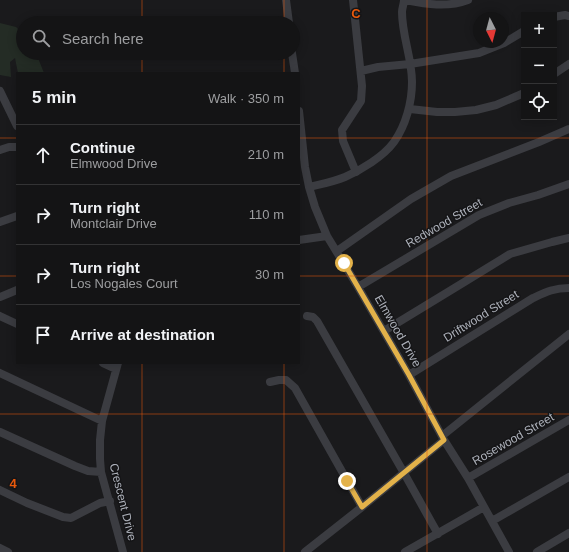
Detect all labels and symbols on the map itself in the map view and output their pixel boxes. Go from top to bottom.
text: C [351,6,361,21]
north arrow [473,12,509,48]
street label: Redwood Street [403,195,485,251]
route start [335,254,353,272]
street label: Driftwood Street [441,287,522,345]
street label: Elmwood Drive [372,293,424,370]
street label: Rosewood Street [470,410,557,468]
street label: Crescent Drive [107,462,139,543]
route end [338,472,356,490]
text: 4 [9,476,17,491]

